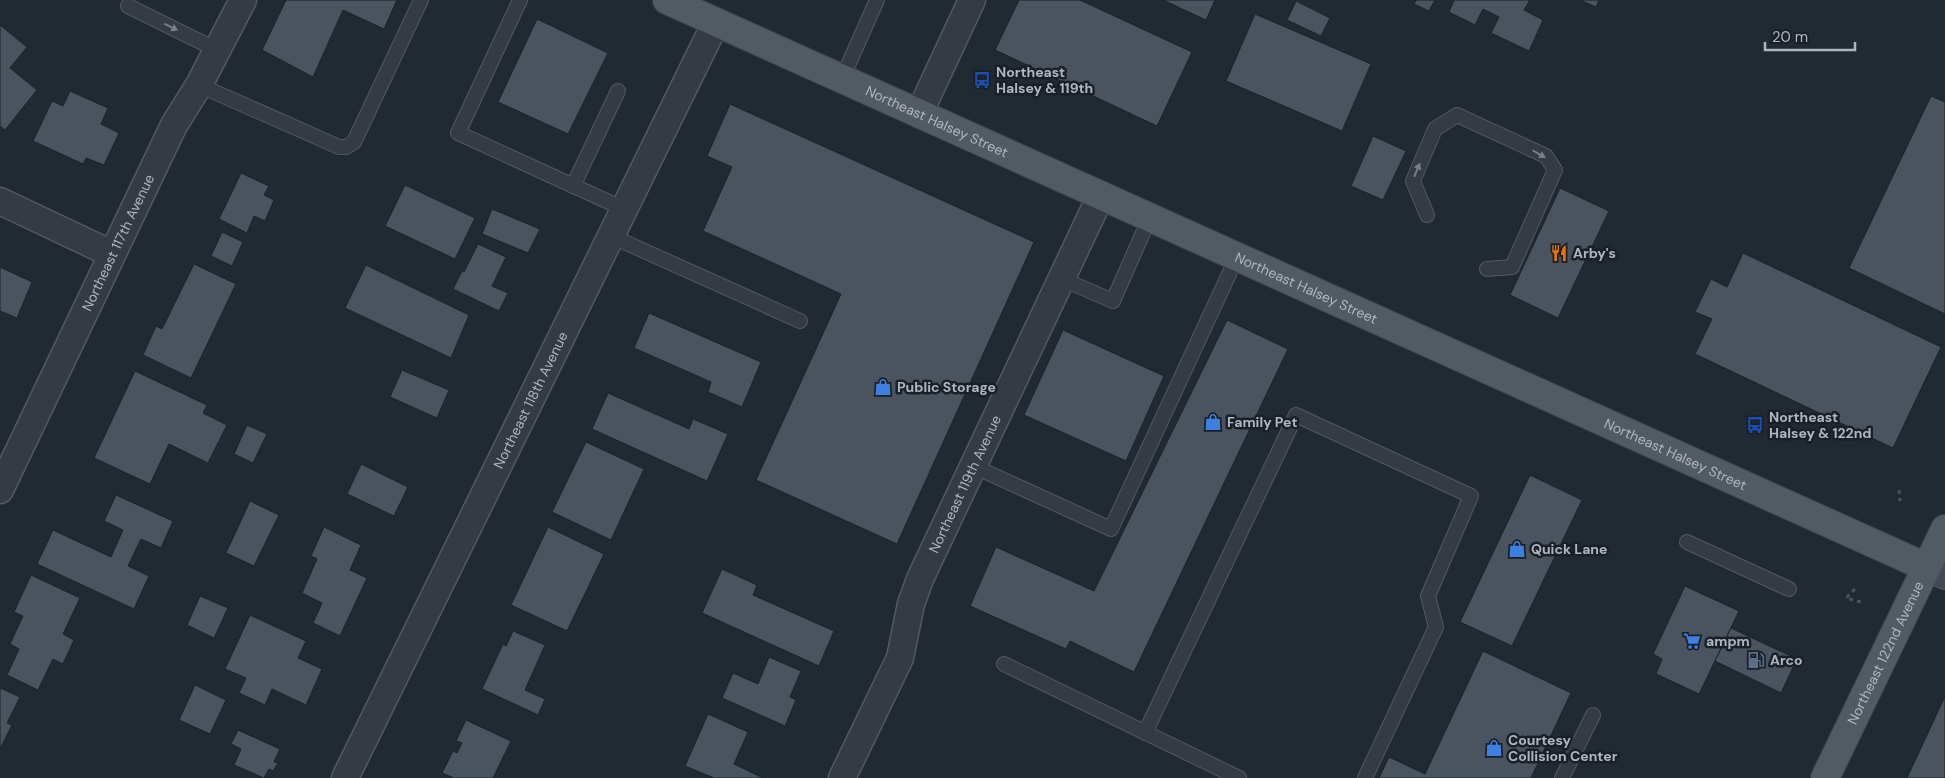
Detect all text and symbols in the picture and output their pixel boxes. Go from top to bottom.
scale bar [1765,20,1855,52]
one-way arrow [164,23,178,31]
text: 20 m [1772,27,1808,47]
place label: Northeast Halsey & 119th [996,63,1093,97]
bus stop icon: Northeast Halsey & 119th [972,70,992,90]
street label: Northeast Halsey Street [863,82,1011,161]
one-way arrow [1533,149,1546,158]
one-way arrow [1414,163,1422,177]
street label: Northeast 117th Avenue [78,171,158,314]
restaurant icon: Arby's [1549,243,1569,263]
place label: Arby's [1573,244,1616,262]
street label: Northeast Halsey Street [1232,248,1380,328]
street label: Northeast 118th Avenue [489,329,572,472]
shop icon: Public Storage [873,377,893,397]
place label: Public Storage [897,378,996,396]
place label: Northeast Halsey & 122nd [1769,408,1872,442]
street label: Northeast 119th Avenue [925,412,1005,556]
shop icon: Family Pet [1203,412,1223,432]
place label: Family Pet [1227,413,1298,431]
street label: Northeast Halsey Street [1601,414,1750,494]
bus stop icon: Northeast Halsey & 122nd [1745,415,1765,435]
shop icon: Quick Lane [1507,539,1527,559]
place label: Quick Lane [1531,540,1607,558]
street label: Northeast 122nd Avenue [1843,578,1928,727]
supermarket icon: ampm [1682,631,1702,651]
place label: ampm [1706,632,1750,650]
fuel station icon: Arco [1746,650,1766,670]
place label: Arco [1770,651,1803,669]
place label: Courtesy Collision Center [1508,731,1618,765]
shop icon: Courtesy Collision Center [1484,738,1504,758]

